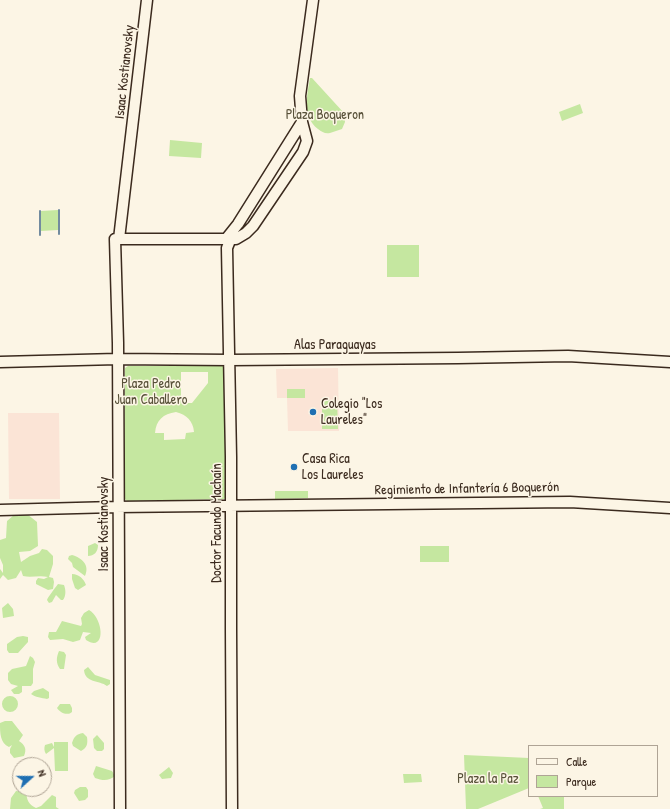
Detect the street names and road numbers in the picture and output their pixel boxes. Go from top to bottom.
street label: Isaac Kostianovsky [112,24,138,120]
street label: Alas Paraguayas [294,337,376,353]
street label: Doctor Facundo Machaín [209,463,225,583]
street label: Isaac Kostianovsky [96,477,112,571]
street label: Regimiento de Infantería 6 Boquerón [375,479,559,499]

